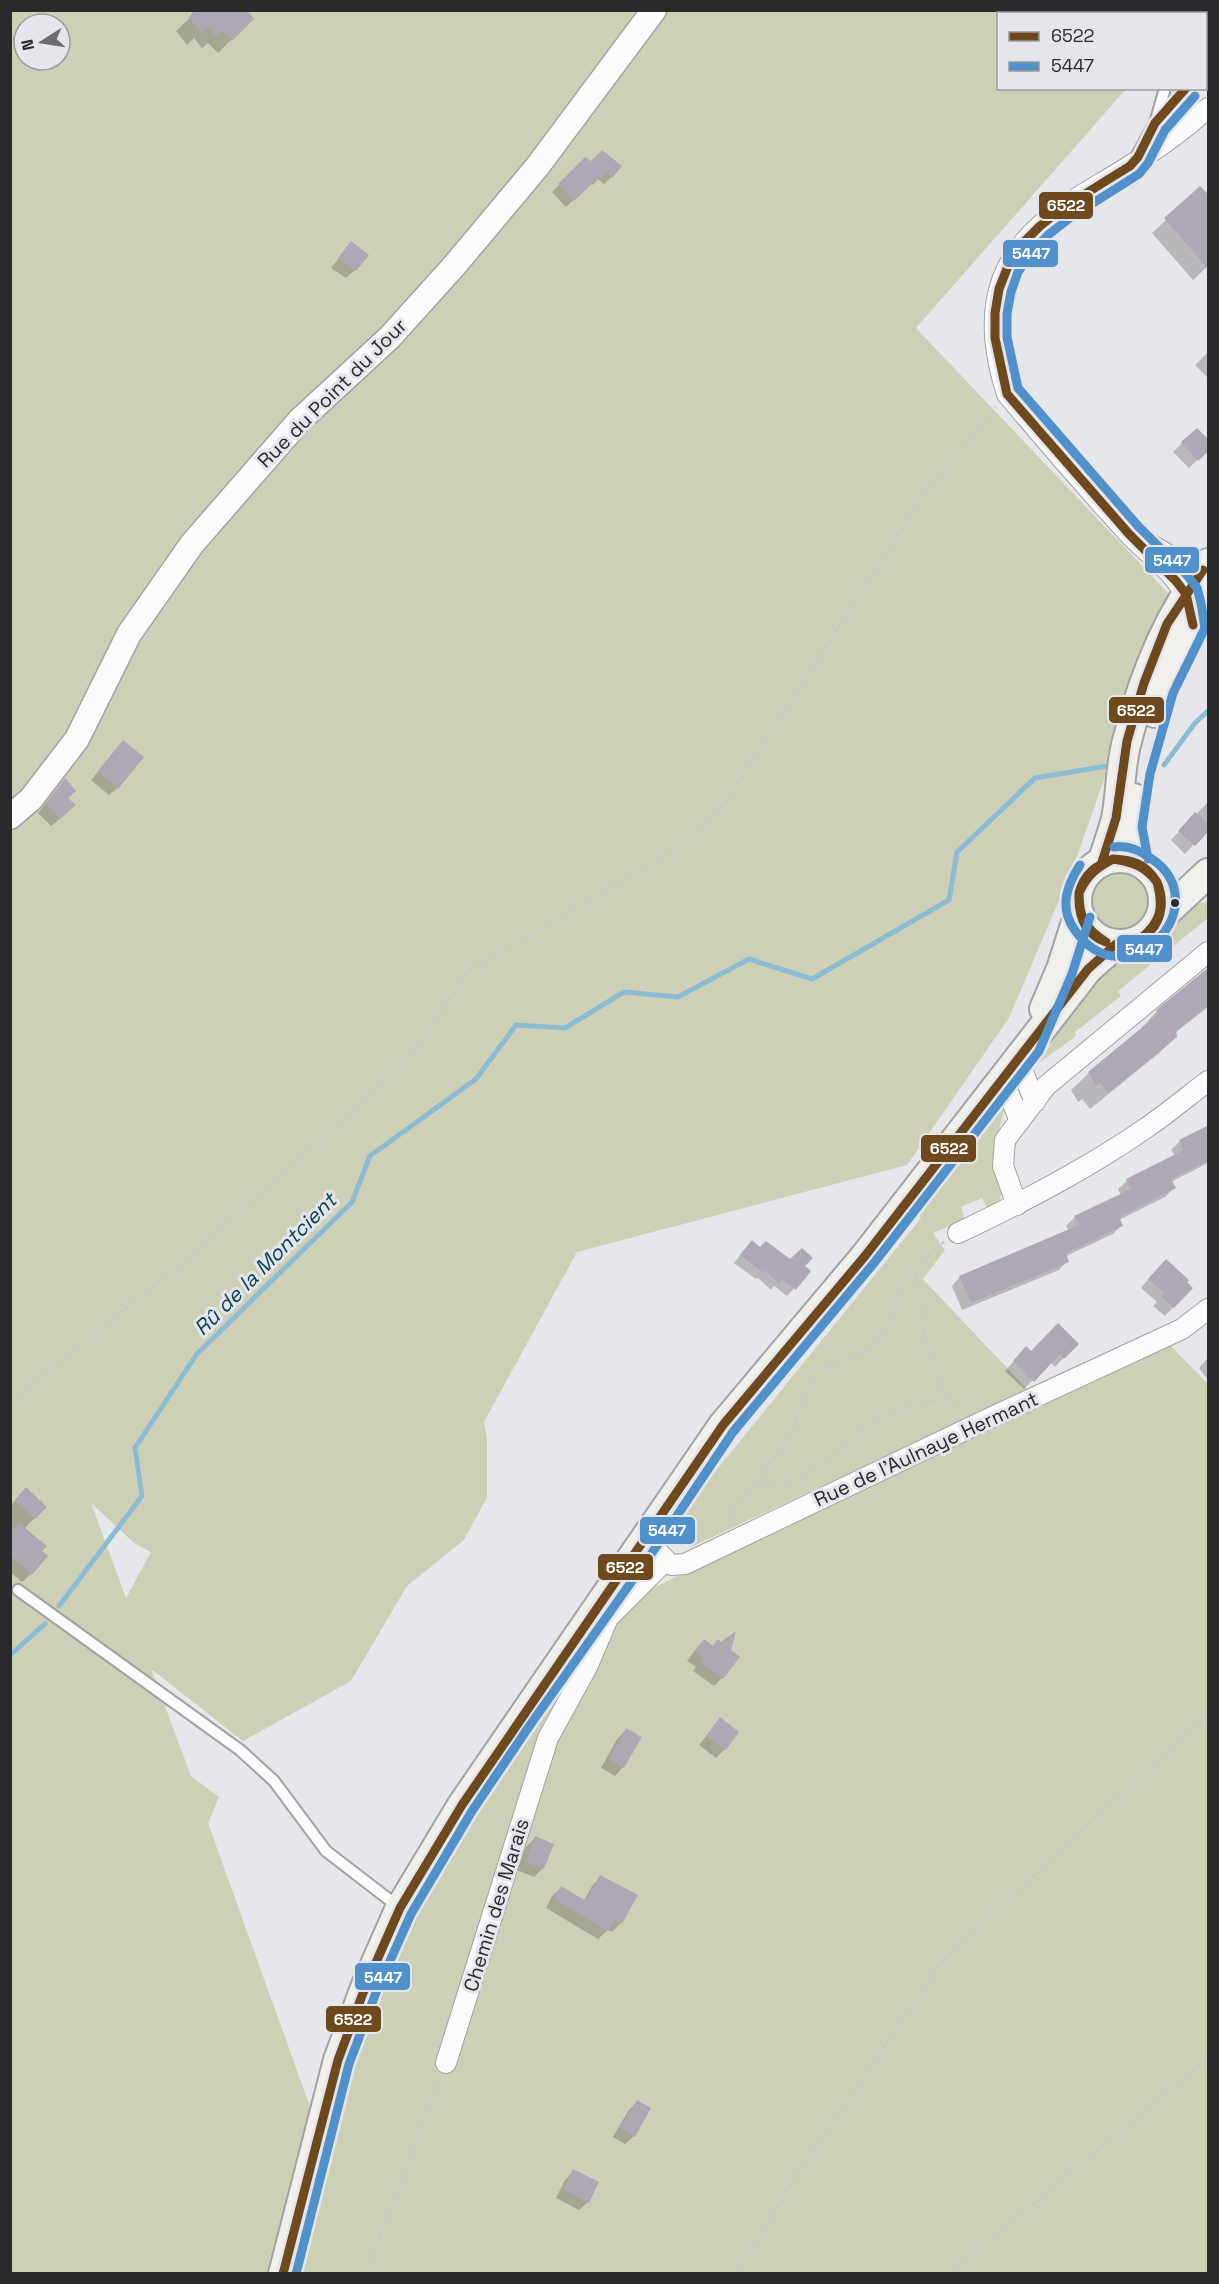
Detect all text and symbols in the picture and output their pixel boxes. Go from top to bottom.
north arrow [12,12,72,72]
legend [997,12,1207,90]
text: 6522 [1051,24,1094,47]
text: N [16,38,39,52]
text: 5447 [1051,54,1094,77]
line badge: 6522 [1038,191,1094,220]
text: 6522 [1047,195,1085,216]
line badge: 5447 [1002,239,1059,268]
text: 5447 [1012,243,1050,264]
street label: Rue du Point du Jour [252,313,412,473]
line badge: 5447 [1144,546,1200,574]
text: 5447 [1153,550,1191,571]
line badge: 6522 [1108,696,1165,724]
text: 6522 [1117,700,1155,721]
unlabelled marker [1169,897,1181,909]
line badge: 5447 [1116,934,1173,963]
text: 5447 [1125,939,1163,960]
line badge: 6522 [920,1134,977,1163]
text: 6522 [930,1138,968,1159]
water label: Rû de la Montcient [188,1185,344,1341]
street label: Rue de l'Aulnaye Hermant [810,1386,1042,1512]
line badge: 5447 [639,1516,696,1545]
text: 5447 [648,1520,686,1541]
line badge: 6522 [597,1553,654,1581]
text: 6522 [606,1557,644,1578]
street label: Chemin des Marais [457,1815,535,1995]
line badge: 5447 [354,1962,411,1991]
text: 5447 [364,1967,402,1988]
line badge: 6522 [325,2005,382,2033]
text: 6522 [334,2009,372,2030]

